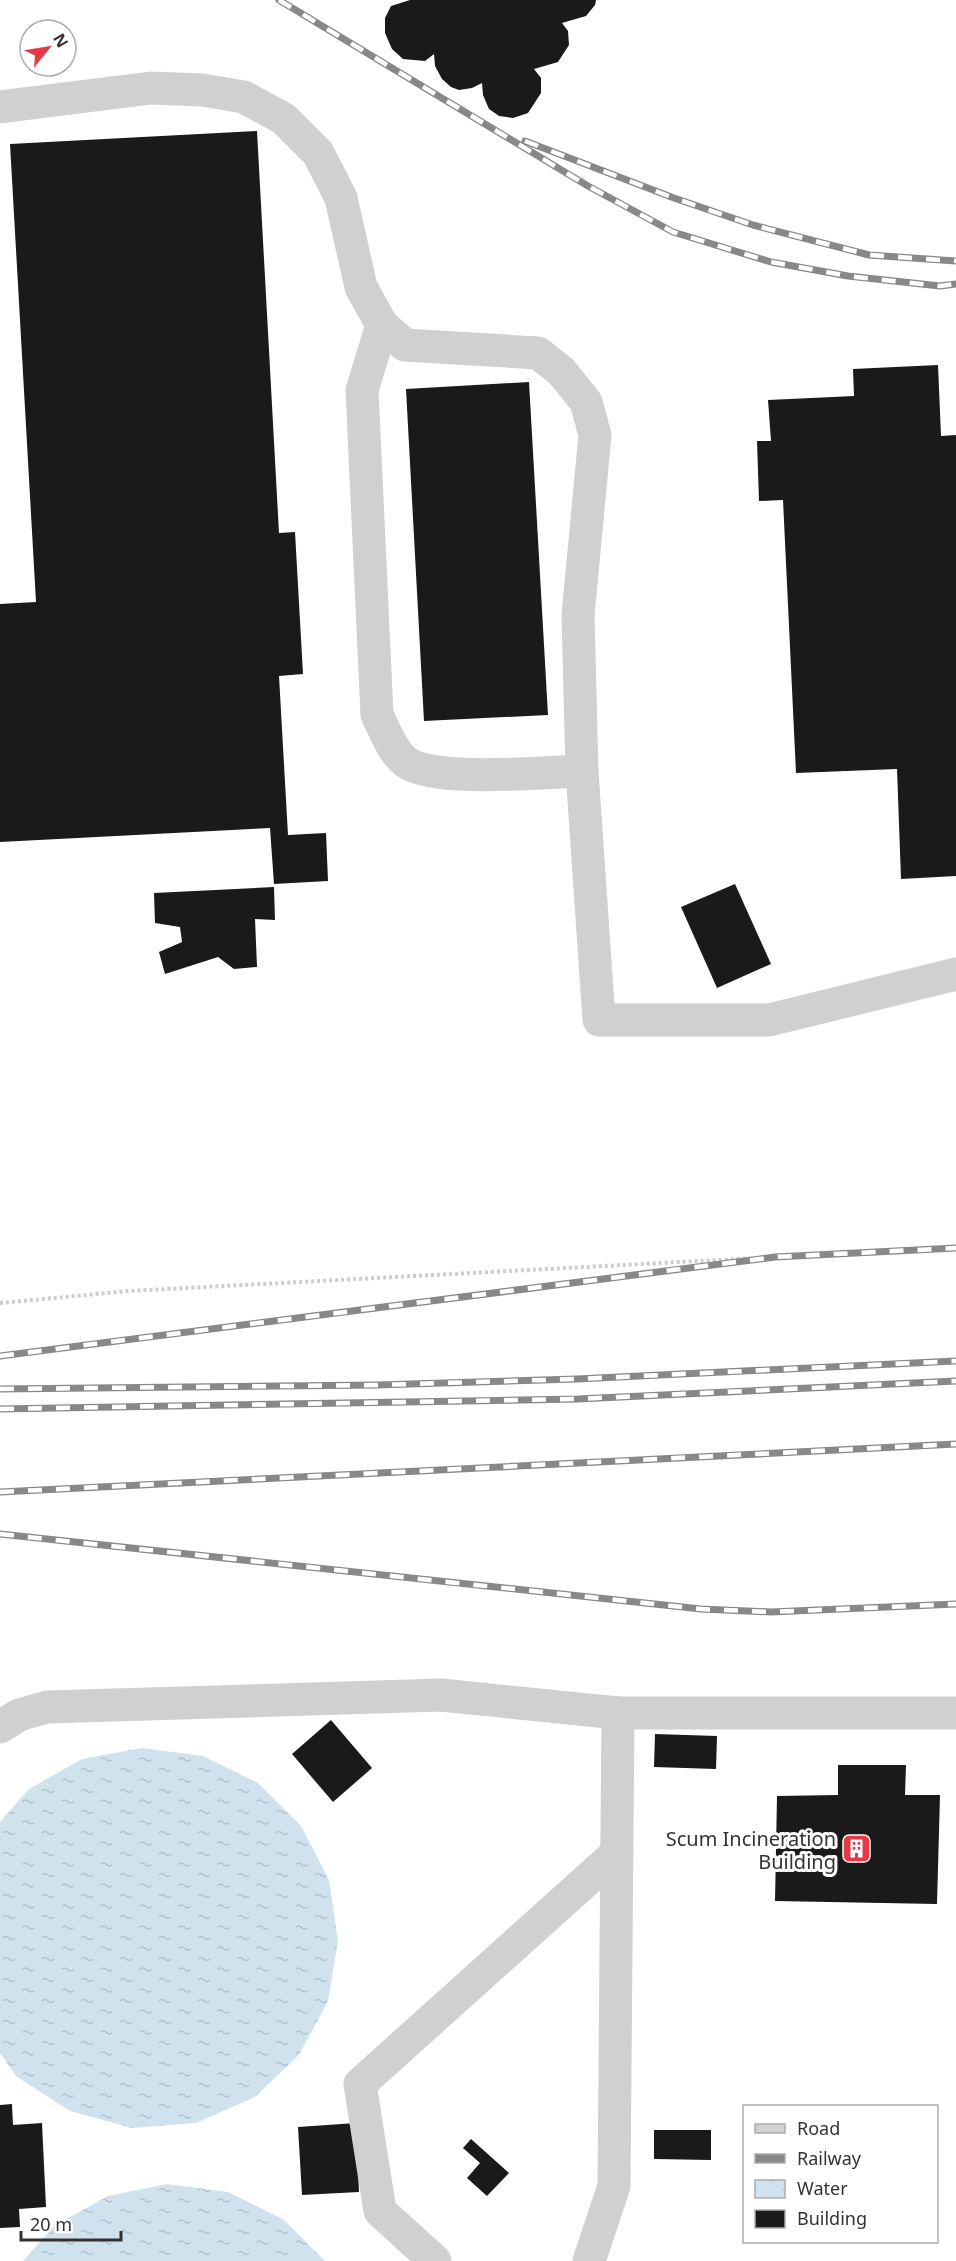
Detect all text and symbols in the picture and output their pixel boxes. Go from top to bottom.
north arrow [18,18,78,78]
text: N [48,29,74,52]
place label: Scum Incineration Building [666,1825,836,1875]
building icon: Scum Incineration Building [841,1833,873,1865]
legend [743,2105,938,2243]
text: Road [797,2116,840,2140]
text: Railway [797,2146,862,2170]
text: Water [797,2176,848,2200]
scale bar [21,2204,122,2242]
text: Building [797,2206,867,2230]
text: 20 m [30,2212,72,2236]

